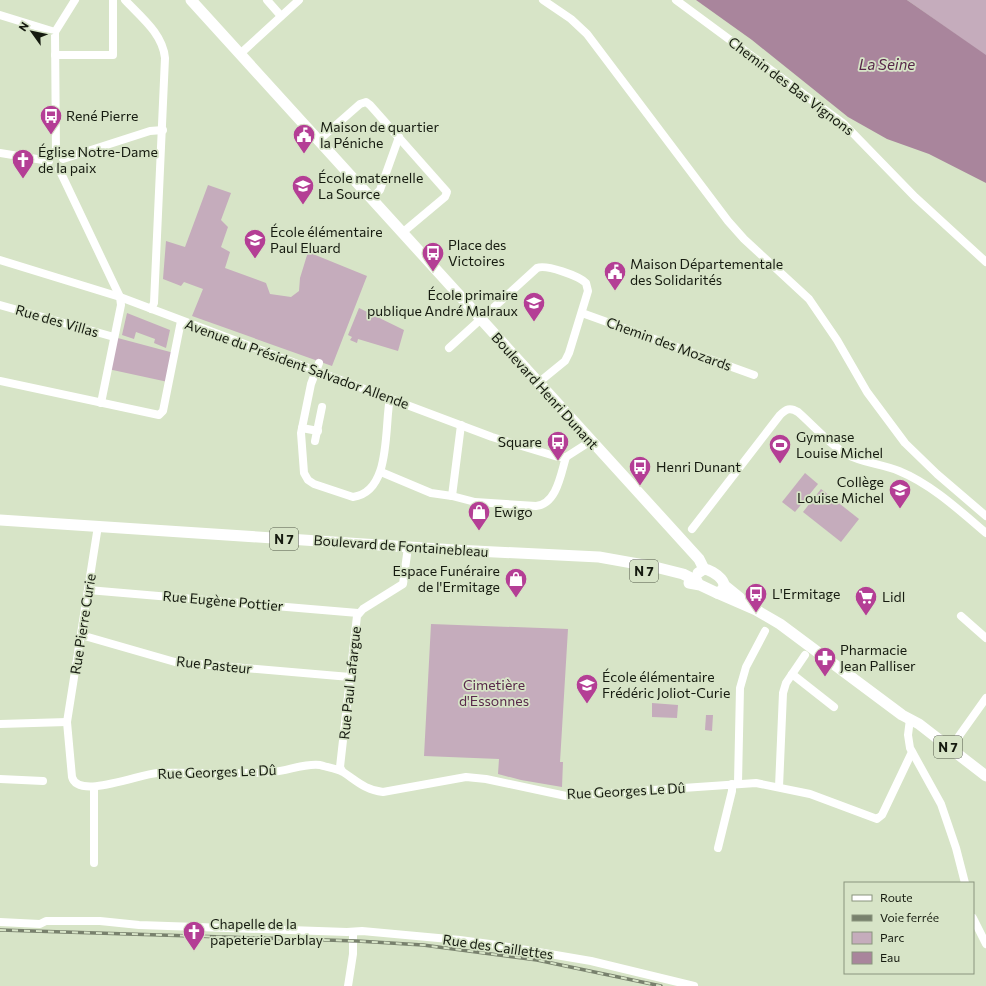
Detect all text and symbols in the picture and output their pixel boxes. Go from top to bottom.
north arrow [12,12,52,52]
text: N [15,19,31,33]
street label: Chemin des Bas Vignons [725,33,858,138]
water label: La Seine [859,55,915,73]
bus stop icon: René Pierre [38,103,64,136]
place label: René Pierre [66,107,139,124]
place label: Maison de quartier la Péniche [320,118,439,151]
public building icon: Maison de quartier la Péniche [291,122,317,155]
place label: Église Notre-Dame de la paix [38,143,158,176]
church icon: Église Notre-Dame de la paix [10,147,36,180]
place label: École maternelle La Source [318,169,423,202]
school or university icon: École maternelle La Source [290,173,316,206]
place label: École élémentaire Paul Eluard [270,223,383,256]
school or university icon: École élémentaire Paul Eluard [242,227,268,260]
place label: Place des Victoires [448,236,507,269]
bus stop icon: Place des Victoires [420,240,446,273]
place label: Maison Départementale des Solidarités [630,255,783,288]
public building icon: Maison Départementale des Solidarités [602,259,628,292]
place label: École primaire publique André Malraux [367,286,519,319]
school or university icon: École primaire publique André Malraux [521,290,547,323]
street label: Rue des Villas [14,301,101,341]
street label: Chemin des Mozards [604,313,734,374]
street label: Avenue du Président Salvador Allende [183,315,412,412]
street label: Boulevard Henri Dunant [488,329,603,453]
place label: Gymnase Louise Michel [796,428,883,461]
bus stop icon: Square [545,429,571,462]
sports icon: Gymnase Louise Michel [767,432,793,465]
place label: Square [498,433,542,450]
bus stop icon: Henri Dunant [627,454,653,487]
place label: Henri Dunant [656,458,741,475]
place label: Collège Louise Michel [797,473,884,506]
school or university icon: Collège Louise Michel [887,477,913,510]
shop icon: Ewigo [466,499,492,532]
place label: Ewigo [494,503,533,520]
road number: N 7 [270,528,298,550]
street label: Boulevard de Fontainebleau [313,531,489,560]
road number: N 7 [630,560,658,582]
place label: Espace Funéraire de l'Ermitage [393,562,500,595]
shop icon: Espace Funéraire de l'Ermitage [503,566,529,599]
street label: Rue Pierre Curie [66,572,99,676]
bus stop icon: L'Ermitage [743,581,769,614]
supermarket icon: Lidl [853,584,879,617]
place label: L'Ermitage [772,585,840,602]
street label: Rue Eugène Pottier [162,587,285,614]
place label: Lidl [882,588,905,605]
street label: Rue Paul Lafargue [335,625,364,740]
place label: Pharmacie Jean Palliser [840,641,916,674]
pharmacy icon: Pharmacie Jean Palliser [812,645,838,678]
street label: Rue Pasteur [175,652,253,677]
place label: École élémentaire Frédéric Joliot-Curie [602,668,730,701]
school or university icon: École élémentaire Frédéric Joliot-Curie [574,672,600,705]
park label: Cimetière d'Essonnes [459,676,529,709]
road number: N 7 [934,736,962,758]
street label: Rue Georges Le Dû [157,761,277,782]
street label: Rue Georges Le Dû [566,779,686,802]
legend [844,882,974,974]
text: Route [880,890,913,904]
text: Voie ferrée [880,910,939,924]
place label: Chapelle de la papeterie Darblay [210,915,323,948]
church icon: Chapelle de la papeterie Darblay [181,919,207,952]
street label: Rue des Caillettes [442,930,555,963]
text: Parc [880,930,904,944]
text: Eau [880,950,900,964]

